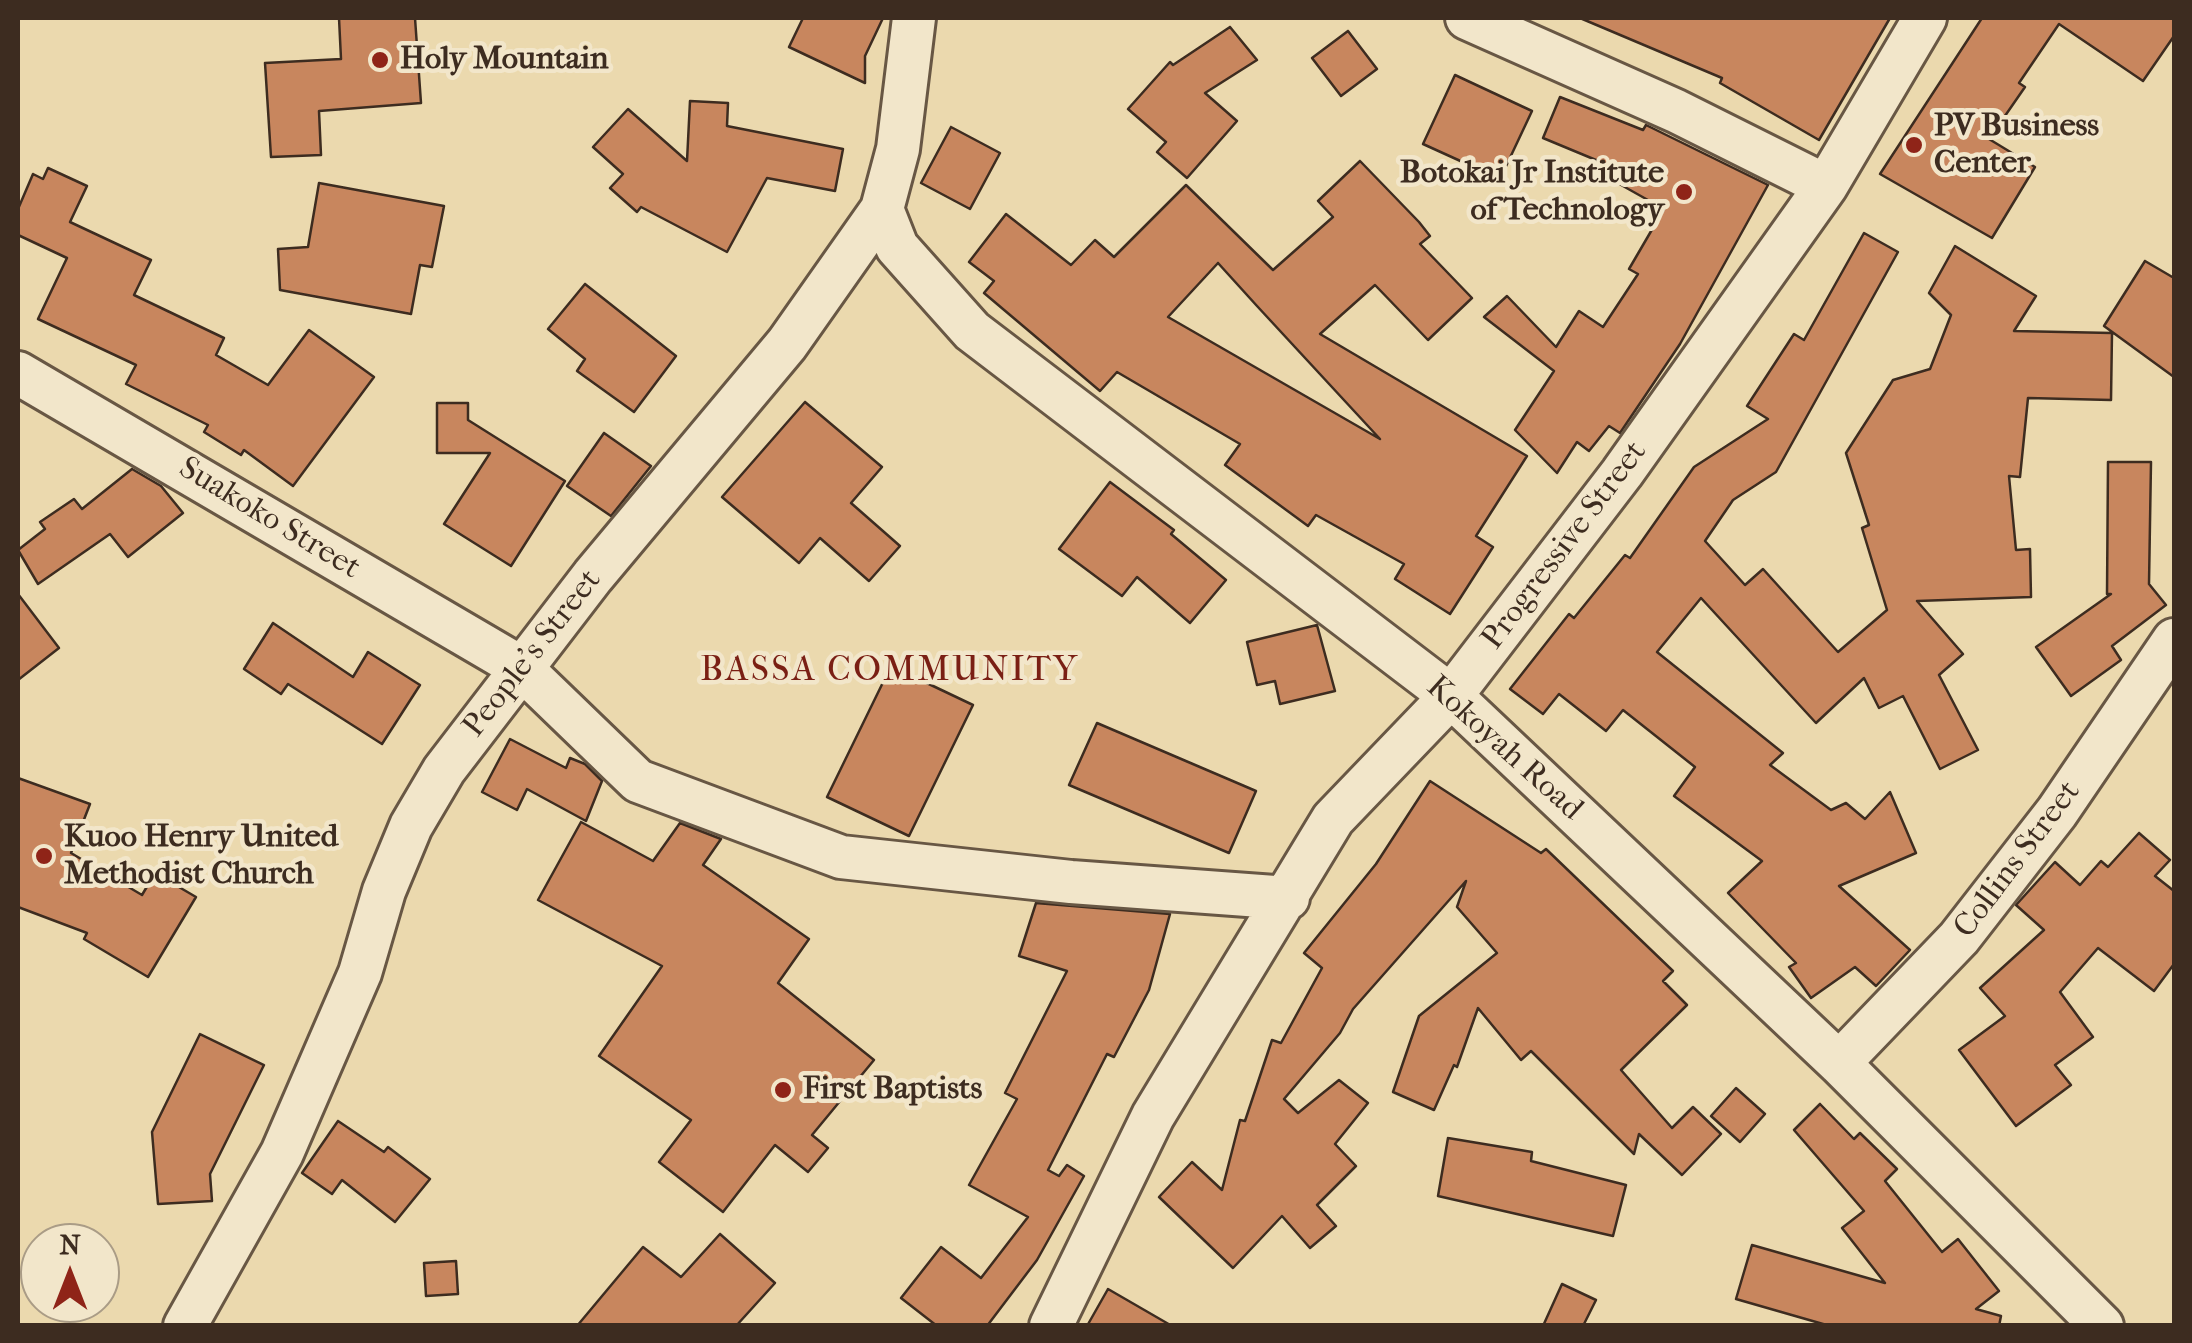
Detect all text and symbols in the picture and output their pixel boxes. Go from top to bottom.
place label: Holy Mountain [400,41,608,79]
marker: Holy Mountain [369,49,391,71]
place label: PV Business Center [1934,108,2099,183]
marker: PV Business Center [1903,134,1925,156]
place label: Botokai Jr Institute of Technology [1400,155,1664,230]
marker: Botokai Jr Institute of Technology [1673,181,1695,203]
street label: Progressive Street [1474,434,1656,658]
street label: Suakoko Street [171,450,367,588]
street label: People's Street [456,563,610,745]
district label: BASSA COMMUNITY [700,650,1080,692]
street label: Kokoyah Road [1418,669,1590,829]
street label: Collins Street [1947,774,2089,946]
place label: Kuoo Henry United Methodist Church [64,819,338,894]
marker: Kuoo Henry United Methodist Church [33,845,55,867]
place label: First Baptists [803,1071,982,1109]
marker: First Baptists [772,1079,794,1101]
north arrow [20,1223,120,1323]
text: N [59,1228,81,1261]

